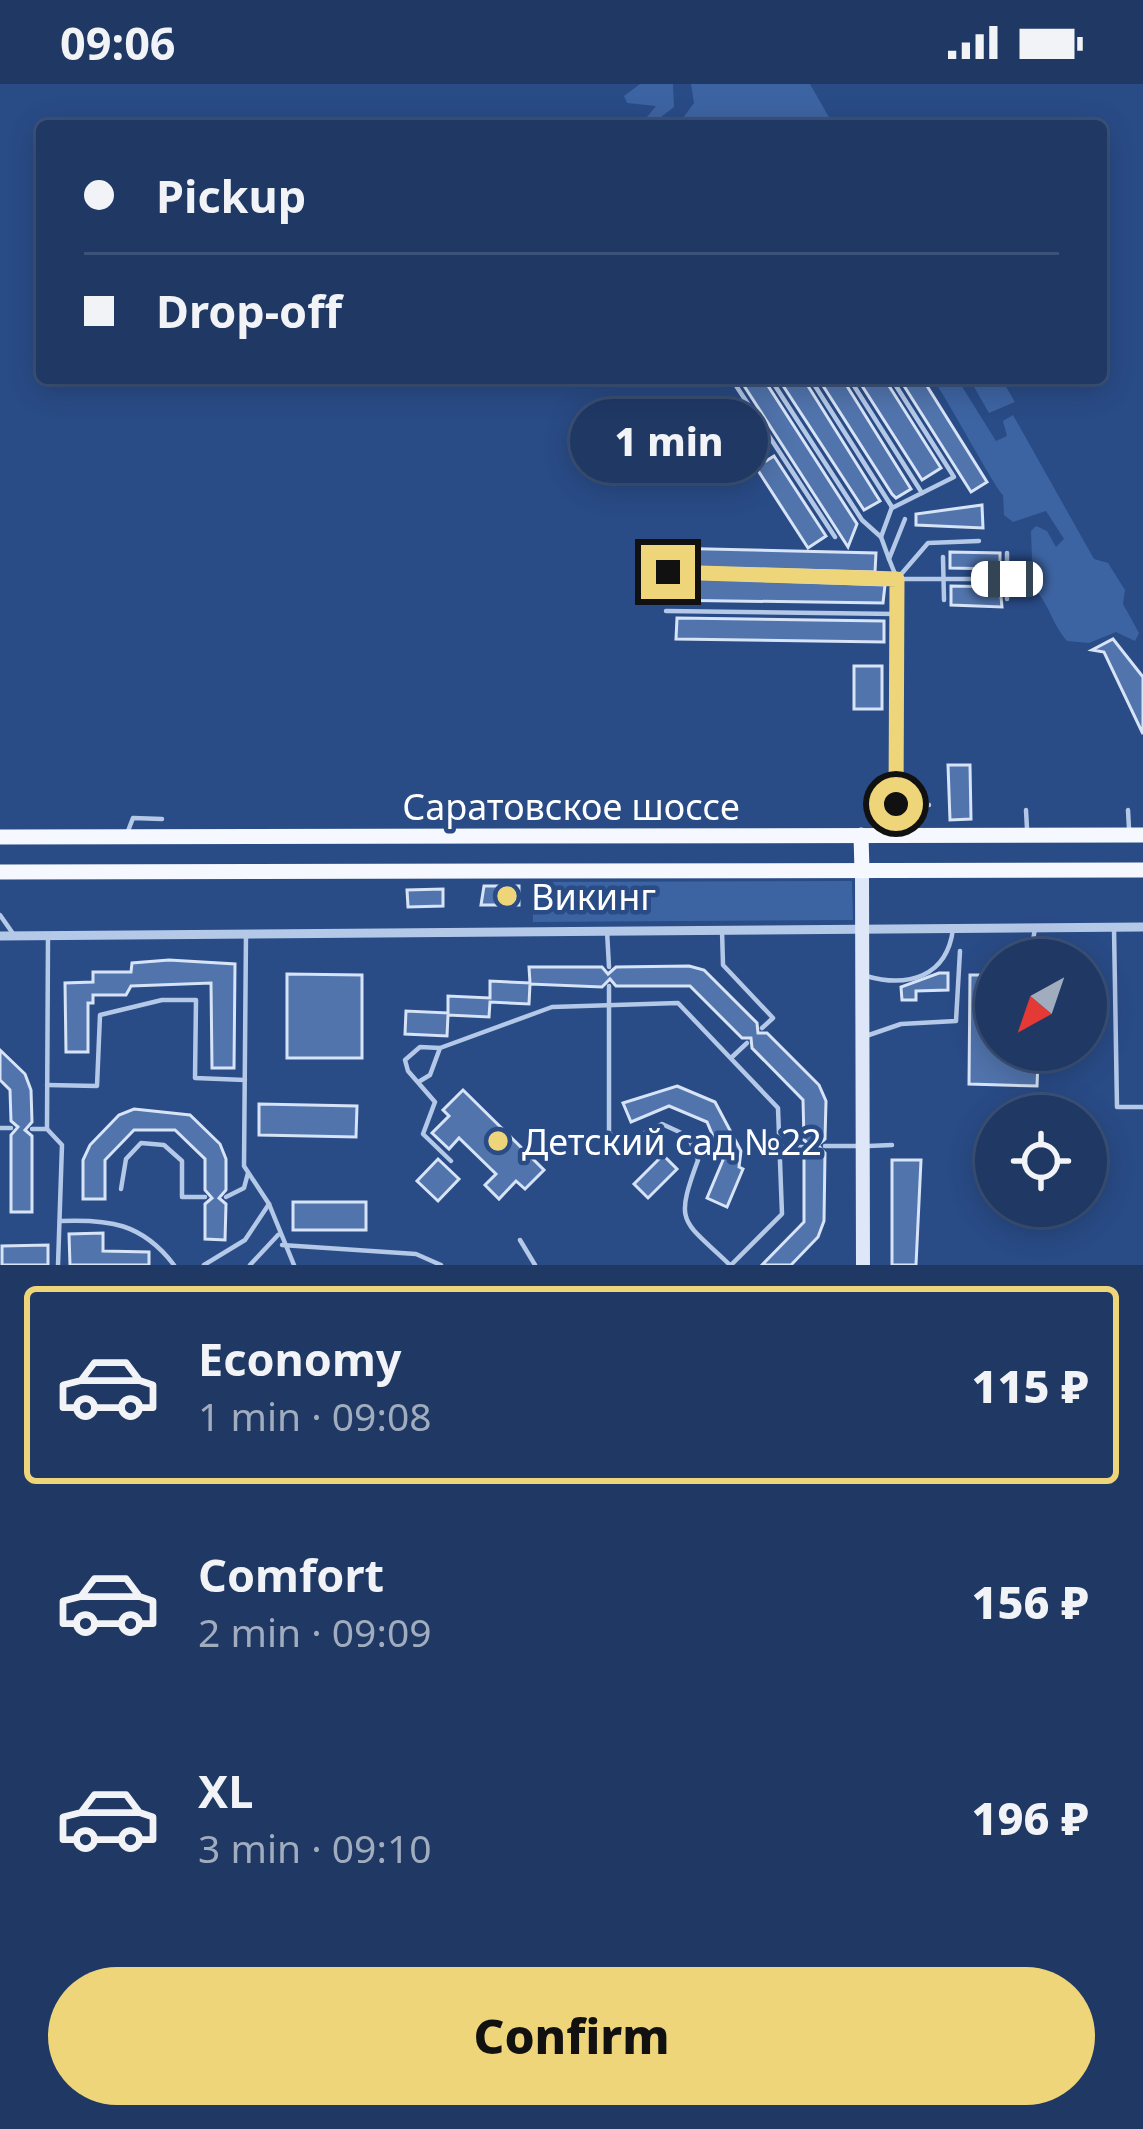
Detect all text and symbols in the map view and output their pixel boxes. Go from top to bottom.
text: 09:06 [60,12,176,73]
text: Pickup [156,165,306,226]
text: Drop-off [156,280,342,341]
callout: 1 min [569,398,767,482]
text: 1 min [615,414,723,467]
route end [641,545,695,599]
car [971,561,1043,597]
route start [869,777,923,831]
street label: Саратовское шоссе [402,782,740,831]
place label: Викинг [531,872,656,921]
marker: Викинг [494,883,520,909]
north arrow [975,939,1107,1071]
map controls [975,939,1107,1227]
button: locate [975,1095,1107,1227]
place label: Детский сад №22 [522,1117,822,1166]
marker: Детский сад №22 [485,1128,511,1154]
text: Economy [198,1328,402,1389]
icon: car [54,1331,162,1439]
text: 115 ₽ [972,1355,1089,1416]
text: 1 min · 09:08 [198,1389,432,1442]
text: Comfort [198,1544,384,1605]
icon: car [54,1547,162,1655]
text: 156 ₽ [972,1571,1089,1632]
text: 2 min · 09:09 [198,1605,432,1658]
text: XL [198,1760,253,1821]
icon: car [54,1763,162,1871]
text: 196 ₽ [972,1787,1089,1848]
text: 3 min · 09:10 [198,1821,432,1874]
button: Confirm [48,1967,1095,2105]

